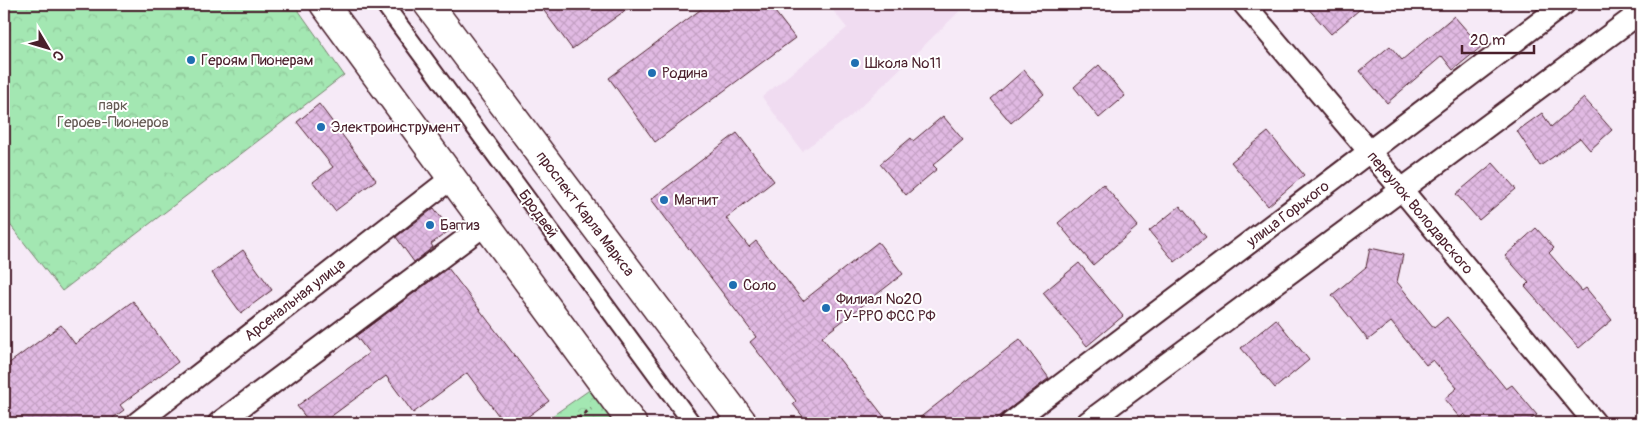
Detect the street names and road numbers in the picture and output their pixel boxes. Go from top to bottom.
street label: проспект Карла Маркса [532,148,638,280]
street label: переулок Володарского [1363,148,1477,278]
street label: улица Горького [1242,177,1333,252]
street label: Бродвей [514,186,562,242]
street label: Арсенальная улица [241,255,349,345]

